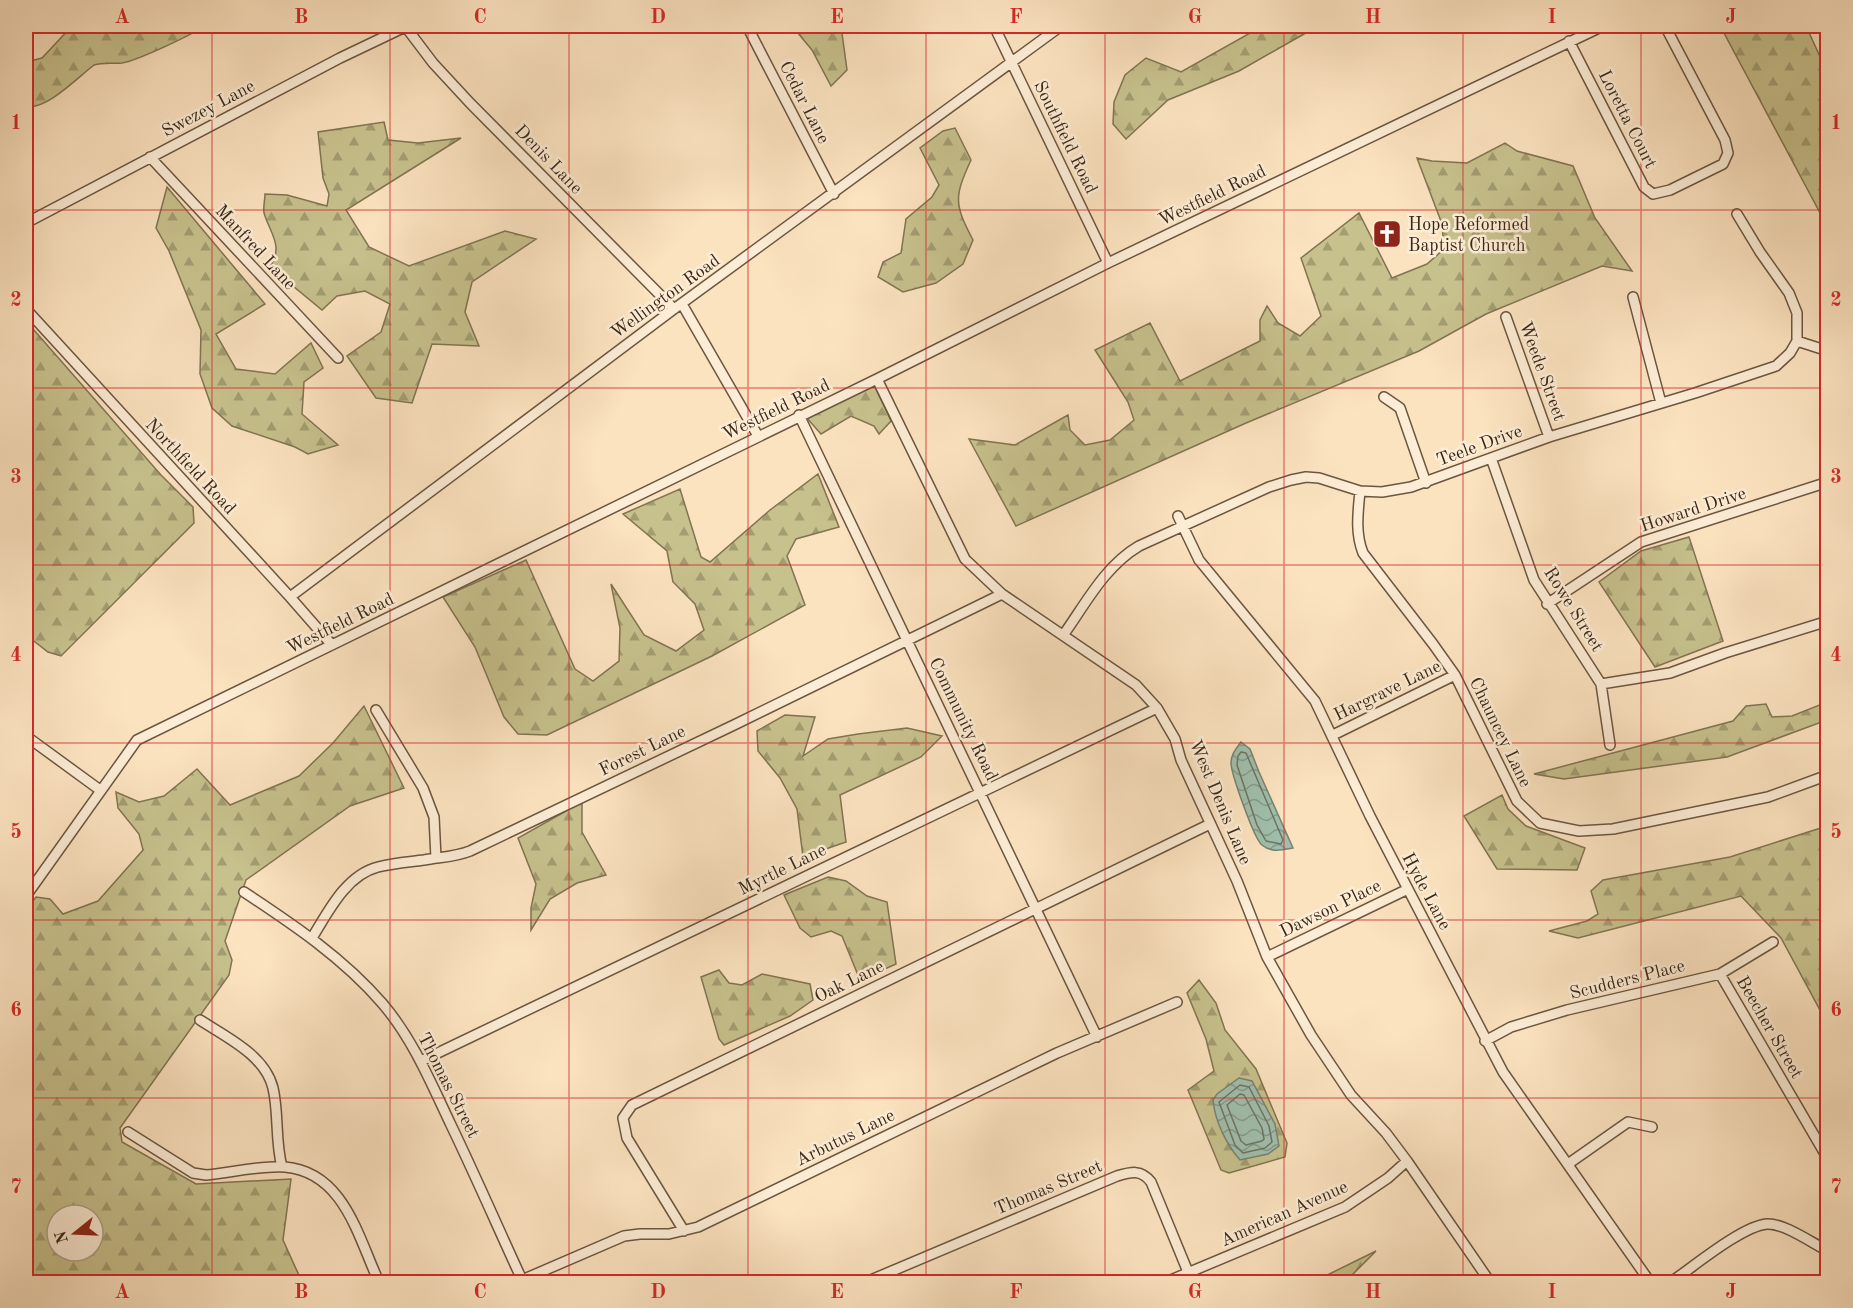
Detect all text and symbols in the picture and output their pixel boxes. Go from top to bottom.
text: A [114,8,130,28]
text: B [294,8,308,28]
text: C [473,8,487,28]
text: D [650,8,666,28]
text: E [830,8,844,28]
text: F [1009,8,1023,28]
text: G [1188,8,1202,28]
text: H [1365,8,1381,28]
text: I [1548,8,1556,28]
text: J [1726,8,1737,28]
street label: Cedar Lane [776,58,833,147]
street label: Loretta Court [1595,67,1660,171]
street label: Swezey Lane [159,77,258,141]
street label: Southfield Road [1030,78,1100,197]
text: 1 [10,114,22,134]
text: 1 [1830,114,1842,134]
street label: Denis Lane [511,122,586,198]
street label: Westfield Road [1156,162,1269,230]
street label: Manfred Lane [212,202,299,294]
place label: Hope Reformed Baptist Church [1408,216,1529,255]
church icon: Hope Reformed Baptist Church [1371,218,1403,250]
street label: Wellington Road [608,251,723,342]
text: 2 [10,291,22,311]
text: 2 [1830,291,1842,311]
street label: Weede Street [1516,319,1568,424]
street label: Westfield Road [720,376,833,444]
street label: Northfield Road [142,415,239,518]
street label: Teele Drive [1434,422,1525,470]
text: 3 [10,468,22,488]
text: 3 [1830,468,1842,488]
street label: Howard Drive [1638,484,1748,536]
street label: Rowe Street [1540,564,1606,655]
street label: Westfield Road [284,590,397,658]
text: 4 [10,646,22,666]
text: 4 [1830,646,1842,666]
street label: Community Road [925,655,1001,784]
street label: Hargrave Lane [1331,657,1444,725]
street label: Chauncey Lane [1466,675,1534,790]
street label: Forest Lane [596,722,688,779]
street label: West Denis Lane [1186,737,1254,867]
text: 5 [10,822,22,843]
text: 5 [1830,822,1842,843]
street label: Myrtle Lane [736,841,829,899]
street label: Hyde Lane [1398,850,1454,933]
street label: Dawson Place [1277,877,1384,941]
street label: Oak Lane [812,957,887,1006]
street label: Scudders Place [1568,957,1687,1003]
street label: Beecher Street [1733,973,1806,1082]
text: 6 [10,1001,22,1021]
text: 6 [1830,1001,1842,1021]
street label: Thomas Street [414,1030,482,1141]
street label: Arbutus Lane [793,1106,898,1170]
street label: Thomas Street [992,1157,1105,1219]
text: 7 [10,1178,22,1198]
street label: American Avenue [1218,1178,1351,1250]
text: 7 [1830,1178,1842,1198]
north arrow [45,1203,105,1263]
text: N [53,1228,72,1245]
text: A [114,1283,130,1303]
text: B [294,1283,308,1303]
text: C [473,1283,487,1303]
text: D [650,1283,666,1303]
text: E [830,1283,844,1303]
text: F [1009,1283,1023,1303]
text: G [1188,1283,1202,1303]
text: H [1365,1283,1381,1303]
text: I [1548,1283,1556,1303]
text: J [1726,1283,1737,1303]

